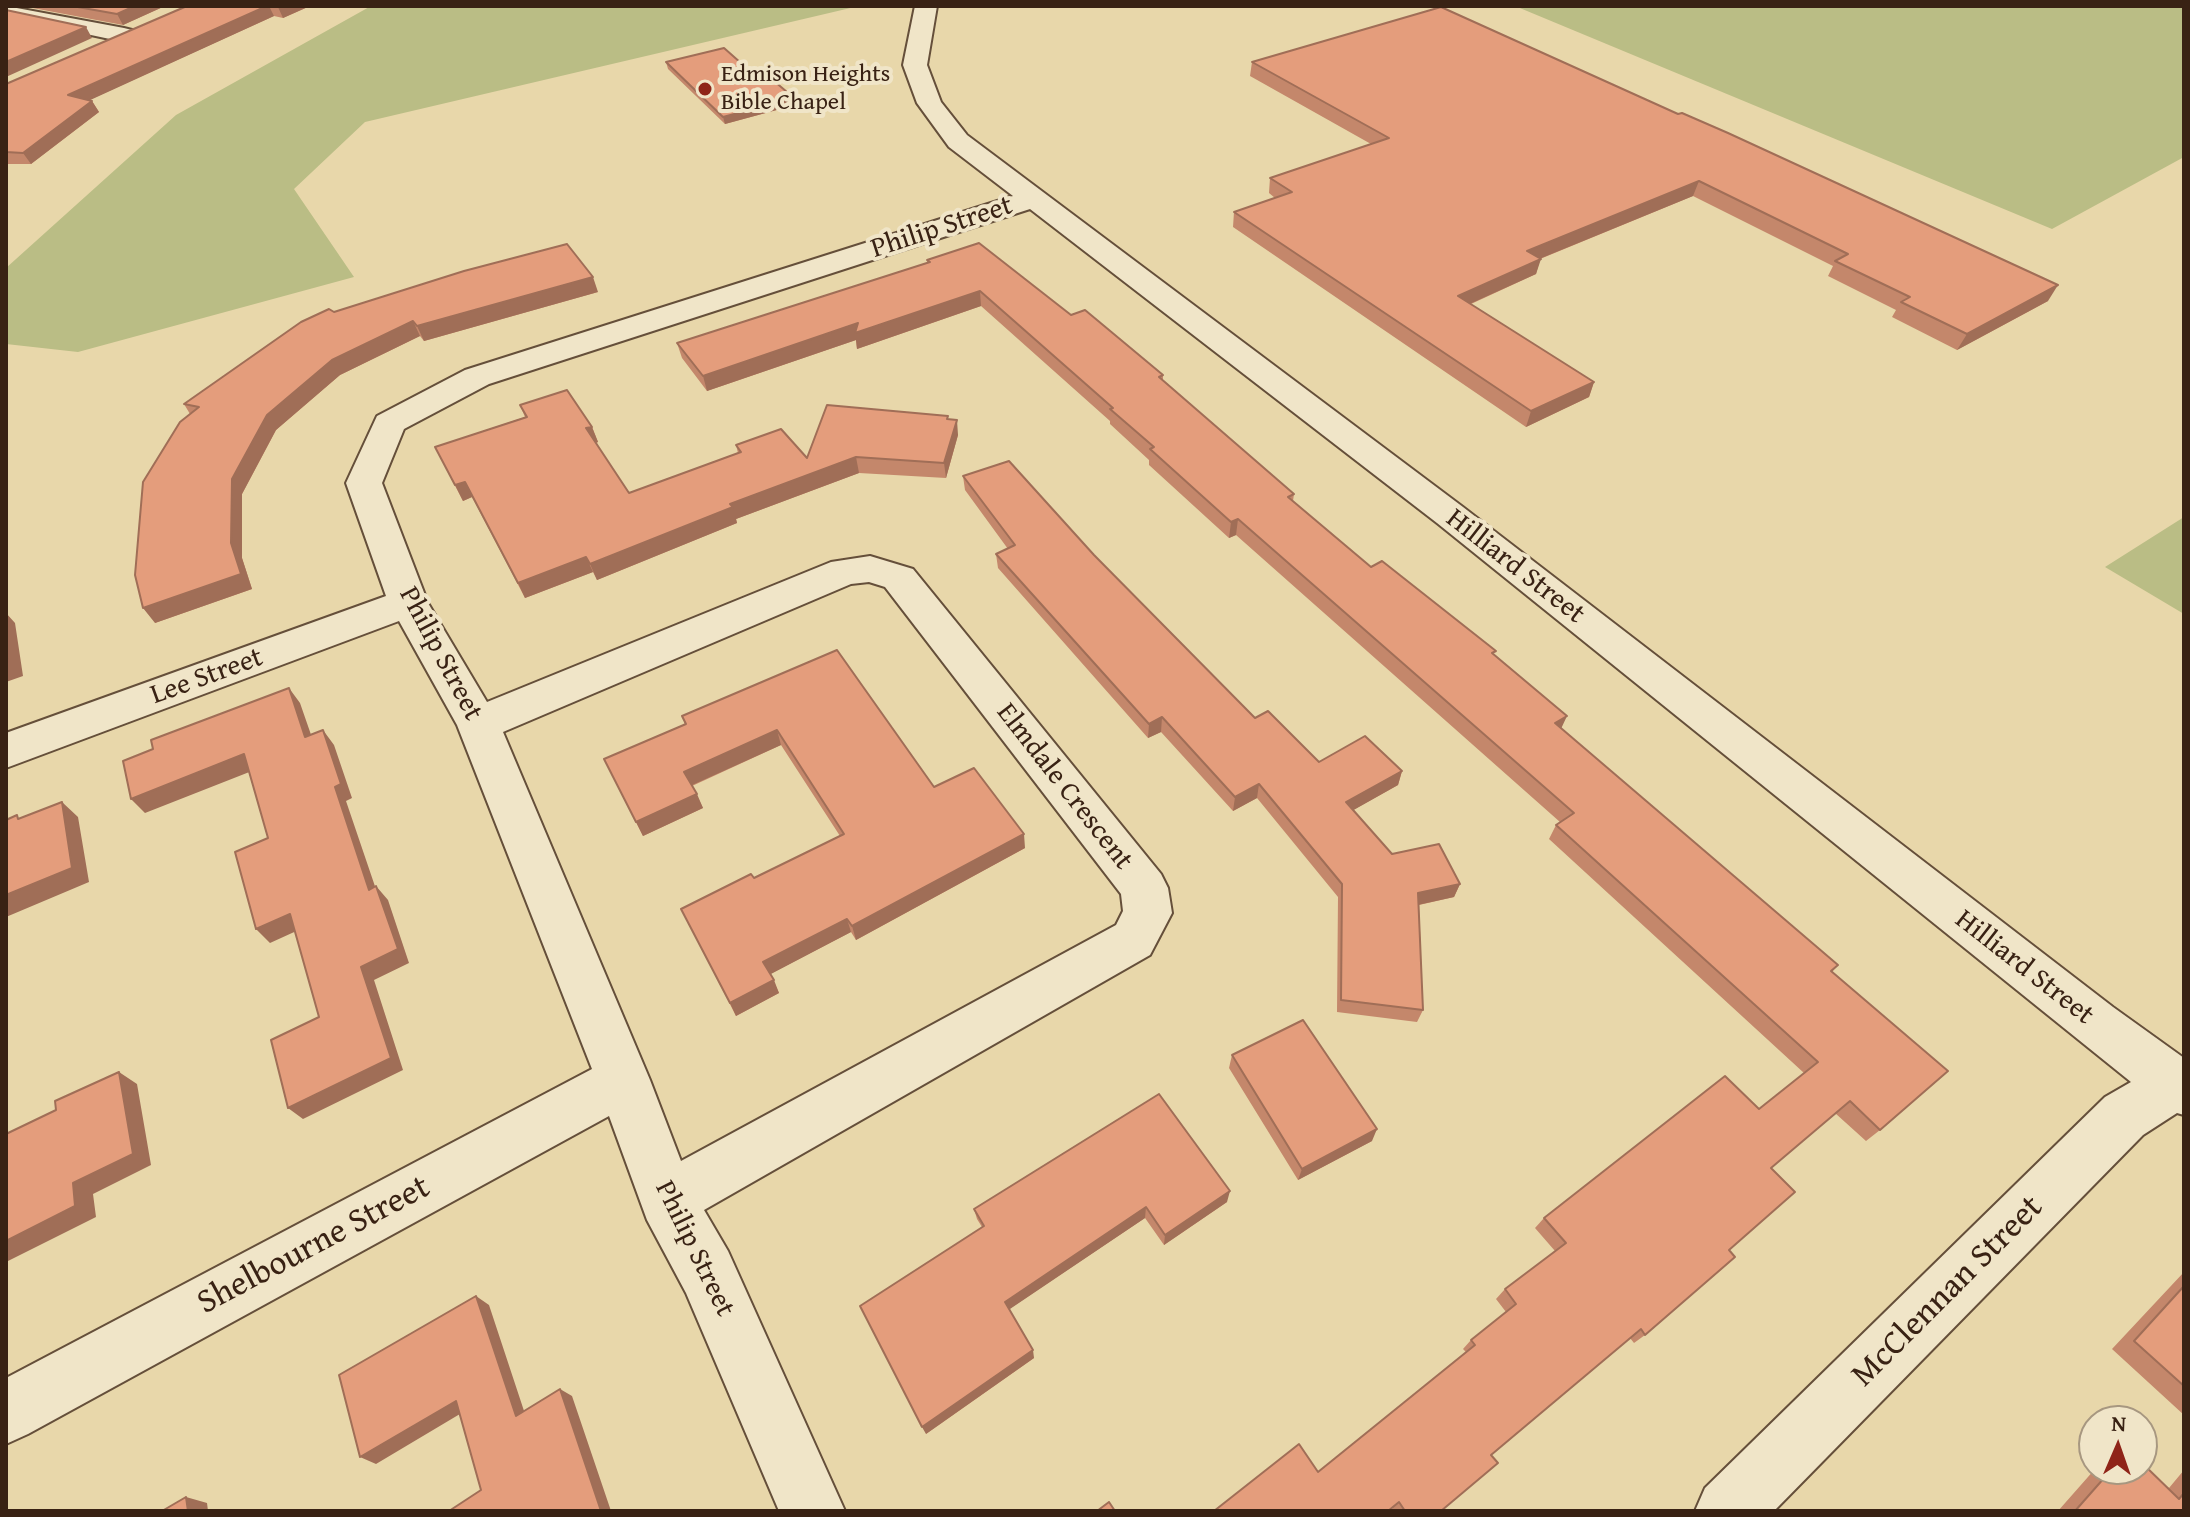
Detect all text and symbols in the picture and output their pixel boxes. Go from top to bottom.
place label: Edmison Heights Bible Chapel [721,61,890,117]
marker: Edmison Heights Bible Chapel [696,80,714,98]
street label: Philip Street [867,189,1017,267]
street label: Hilliard Street [1439,503,1591,631]
street label: Philip Street [391,581,489,727]
street label: Lee Street [146,641,268,713]
street label: Elmdale Crescent [989,697,1139,877]
street label: Hilliard Street [1948,904,2100,1032]
street label: Shelbourne Street [191,1168,437,1324]
street label: Philip Street [647,1176,741,1322]
street label: McClennan Street [1844,1188,2052,1396]
north arrow [2078,1405,2158,1485]
text: N [2111,1407,2127,1439]

